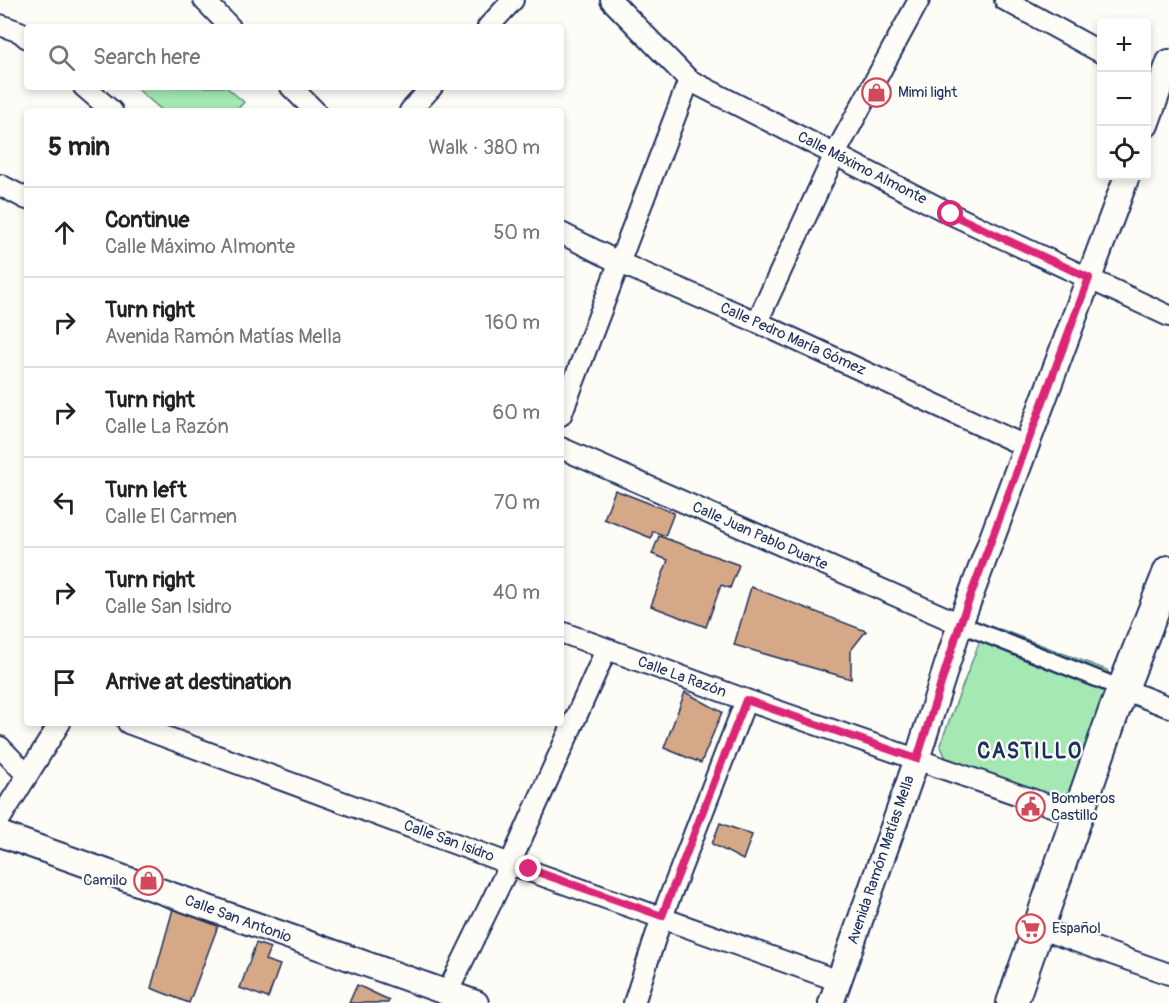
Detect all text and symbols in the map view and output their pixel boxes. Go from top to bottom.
map controls [1097,18,1151,180]
button: + [1097,18,1151,72]
search box [24,24,564,90]
icon: search [45,41,78,74]
text: Search here [93,43,200,71]
button: − [1097,72,1151,126]
shop icon: Mimi light [861,76,893,108]
place label: Mimi light [898,83,958,102]
button: locate [1097,126,1151,180]
street label: Calle Máximo Almonte [794,127,930,209]
text: 5 min [48,131,110,163]
text: Walk · 380 m [428,135,540,160]
route start [937,200,963,226]
text: Continue [105,206,189,234]
icon: ahead [48,216,81,249]
text: 50 m [493,220,540,245]
text: Calle Máximo Almonte [105,234,295,259]
text: Turn right [105,296,195,324]
street label: Calle Pedro María Gómez [717,298,869,380]
icon: right [48,306,81,339]
text: 160 m [485,310,540,335]
text: Avenida Ramón Matías Mella [105,324,341,349]
text: Turn right [105,386,195,414]
icon: right [48,396,81,429]
text: 60 m [493,400,540,425]
text: Calle La Razón [105,414,229,439]
text: Turn left [105,476,187,504]
icon: left [48,486,81,519]
text: 70 m [494,490,540,515]
street label: Calle Juan Pablo Duarte [689,498,831,575]
text: Calle El Carmen [105,504,237,529]
text: Turn right [105,566,195,594]
icon: right [48,576,81,609]
text: 40 m [493,580,540,605]
text: Calle San Isidro [105,594,232,619]
street label: Calle La Razón [635,652,729,702]
icon: arrive [48,666,81,699]
text: Arrive at destination [105,668,291,696]
district label: CASTILLO [977,738,1083,765]
street label: Avenida Ramón Matías Mella [843,773,919,947]
place label: Bomberos Castillo [1051,789,1115,825]
public building icon: Bomberos Castillo [1014,791,1046,823]
street label: Calle San Isidro [401,816,497,866]
route end [515,855,541,881]
shop icon: Camilo [132,864,164,896]
place label: Camilo [83,871,127,890]
street label: Calle San Antonio [182,891,294,947]
supermarket icon: Español [1015,912,1047,944]
place label: Español [1052,919,1101,938]

